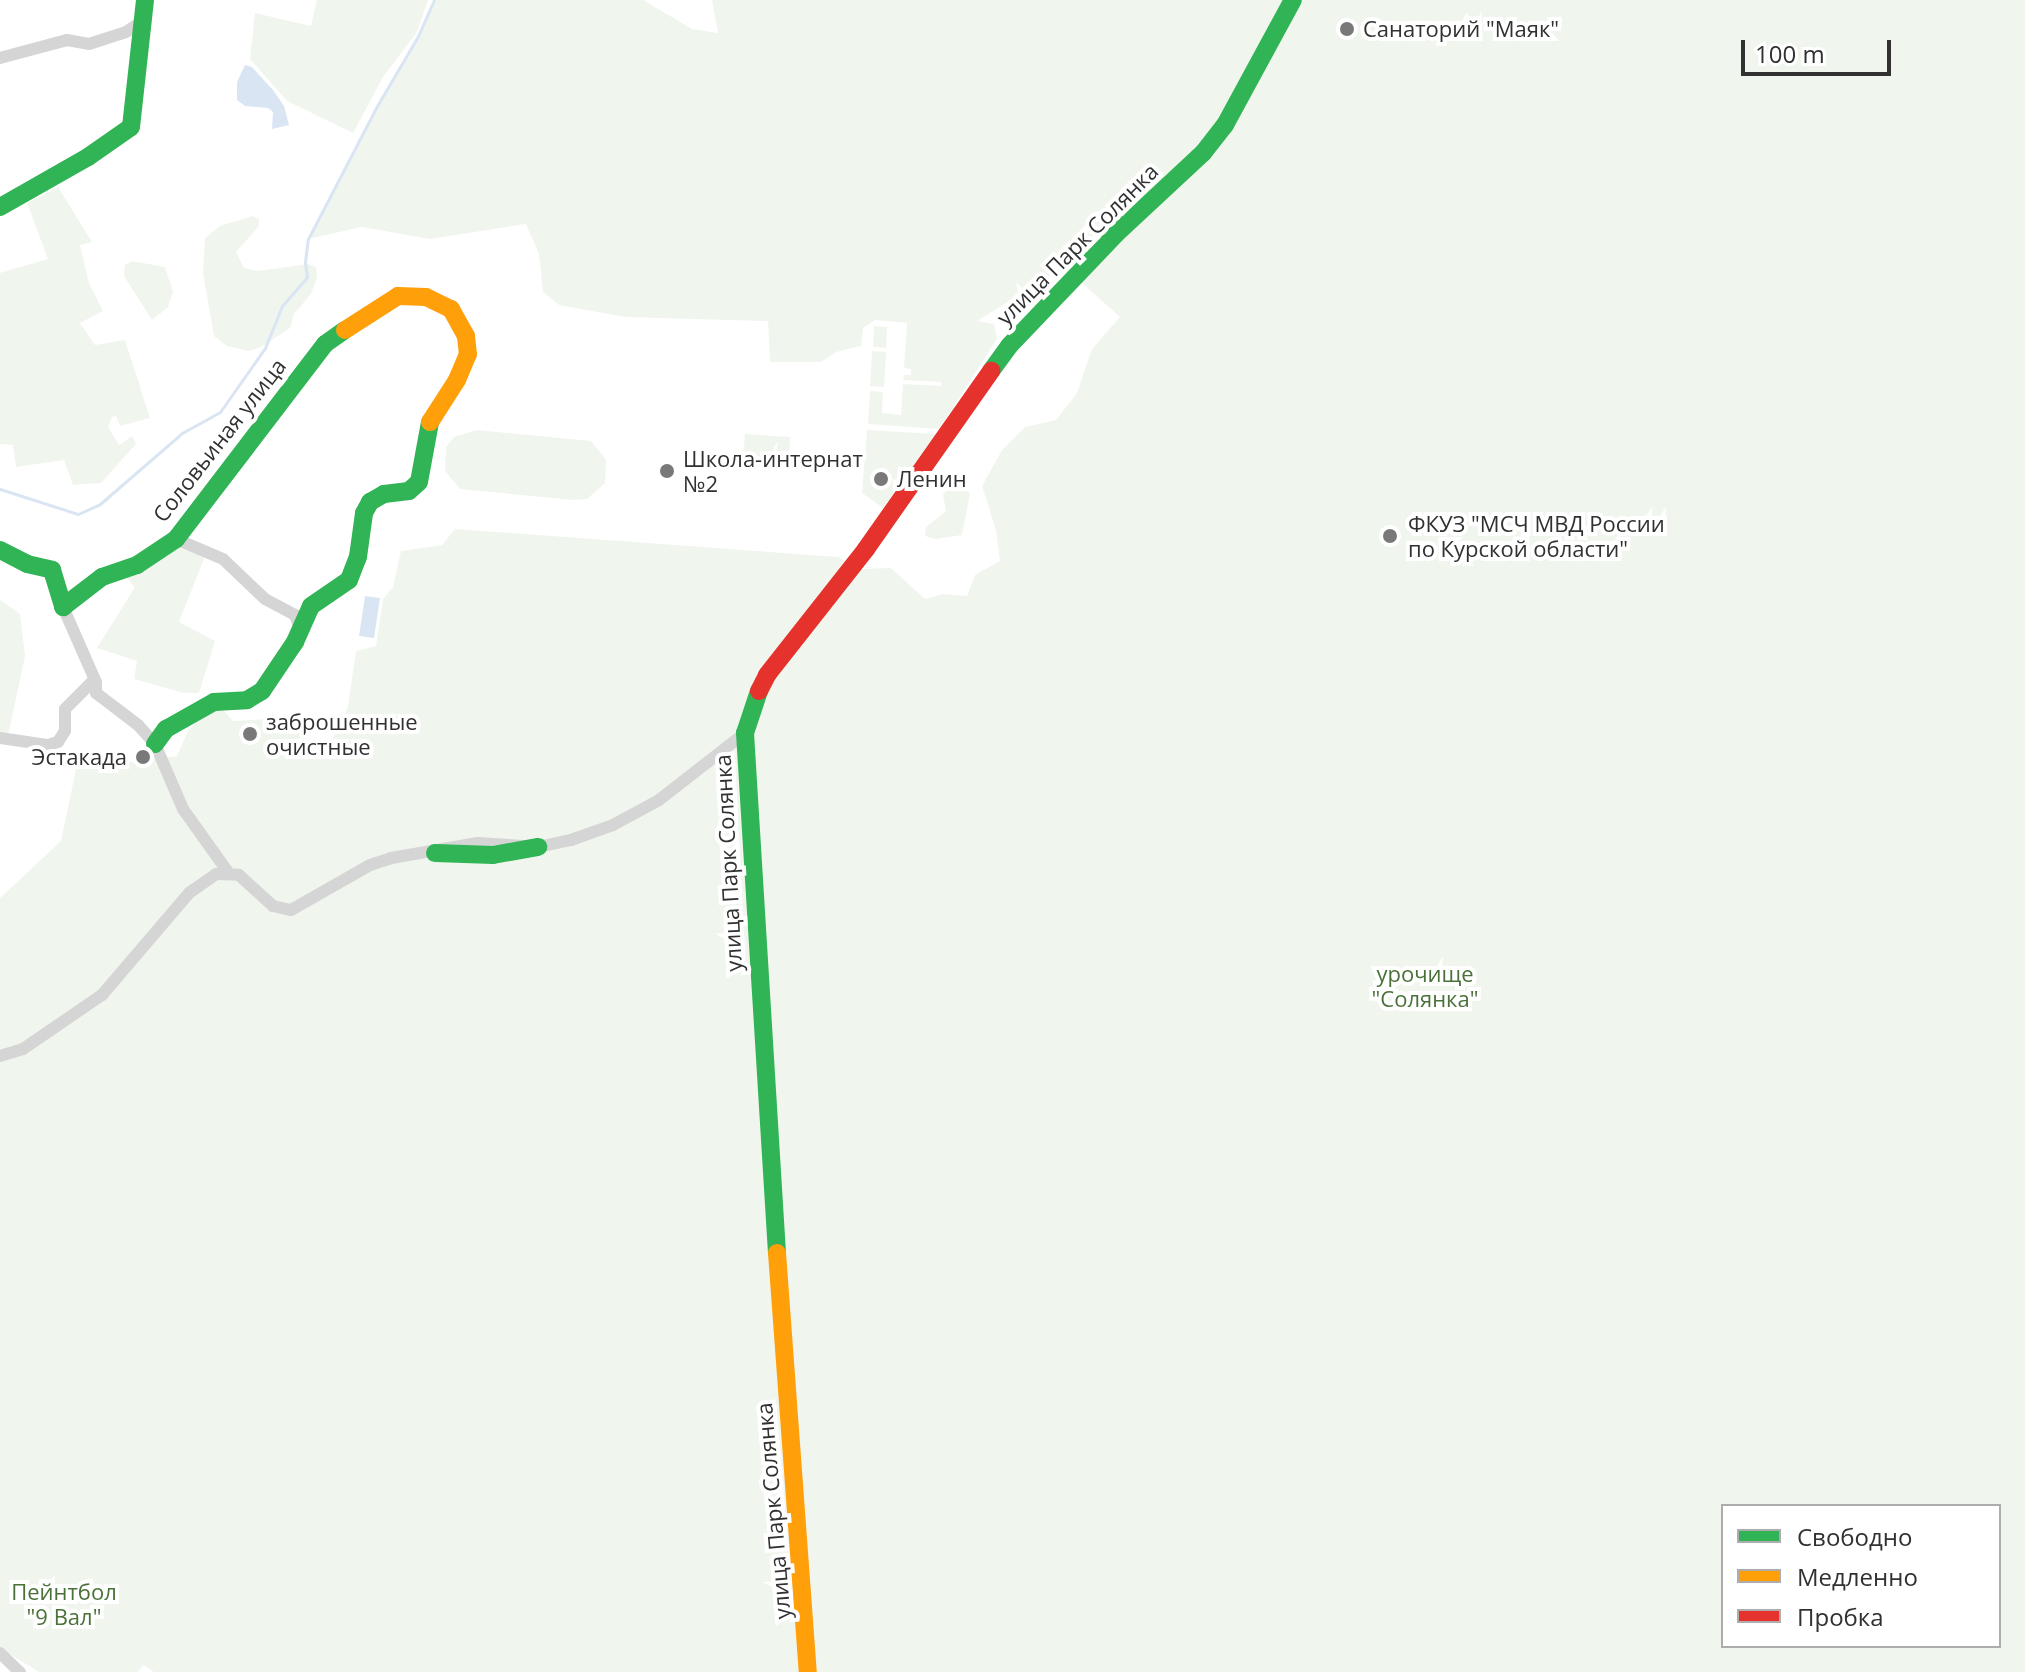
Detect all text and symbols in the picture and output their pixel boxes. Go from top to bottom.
place label: Санаторий "Маяк" [1363,16,1559,42]
marker: Санаторий "Маяк" [1338,20,1356,38]
scale bar [1745,24,1895,74]
text: 100 m [1755,37,1825,70]
street label: улица Парк Солянка [991,158,1163,330]
street label: Соловьиная улица [147,353,291,527]
place label: Школа-интернат №2 [683,445,863,496]
marker: Школа-интернат №2 [658,462,676,480]
place label: Ленин [897,466,967,492]
marker: Ленин [872,470,890,488]
place label: ФКУЗ "МСЧ МВД России по Курской области" [1408,510,1665,562]
marker: ФКУЗ "МСЧ МВД России по Курской области" [1379,525,1401,547]
place label: заброшенные очистные [266,708,418,760]
marker: заброшенные очистные [241,725,259,743]
place label: Эстакада [32,744,127,770]
marker: Эстакада [134,748,152,766]
street label: улица Парк Солянка [709,754,747,972]
park label: урочище "Солянка" [1372,960,1478,1012]
street label: улица Парк Солянка [750,1402,796,1620]
legend [1721,1504,2001,1648]
text: Свободно [1797,1520,1912,1553]
text: Медленно [1797,1560,1918,1593]
park label: Пейнтбол "9 Вал" [11,1578,117,1630]
text: Пробка [1797,1600,1884,1633]

